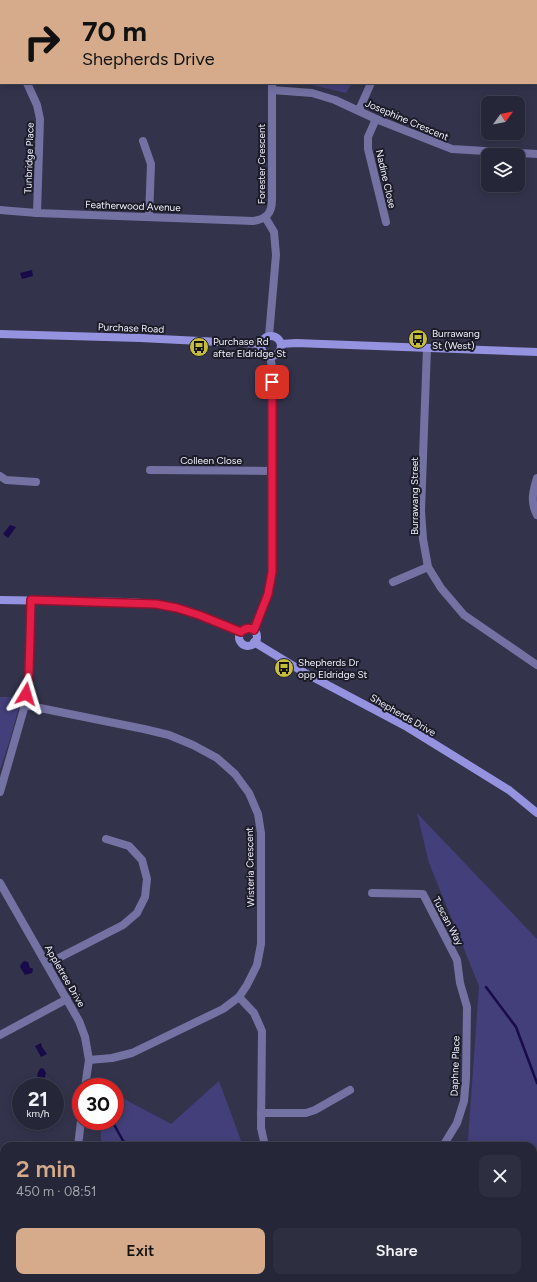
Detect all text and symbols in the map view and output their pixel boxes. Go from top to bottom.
text: 70 m [82,14,147,48]
icon: right [16,16,68,68]
text: Shepherds Drive [82,48,215,70]
north arrow [481,96,525,140]
map controls [481,96,525,192]
street label: Josephine Crescent [363,97,451,144]
street label: Tunbridge Place [21,122,37,194]
street label: Forester Crescent [255,123,268,204]
street label: Nadine Close [373,148,399,210]
button: layers [481,148,525,192]
street label: Featherwood Avenue [85,198,182,214]
street label: Purchase Road [98,320,165,336]
place label: Burrawang St (West) [432,327,480,352]
bus stop icon: Burrawang St (West) [407,328,429,350]
place label: Purchase Rd after Eldridge St [213,335,286,360]
bus stop icon: Purchase Rd after Eldridge St [188,336,210,358]
pin [255,365,289,399]
icon: arrive [261,371,283,393]
street label: Colleen Close [180,454,242,467]
street label: Burrawang Street [408,457,421,535]
place label: Shepherds Dr opp Eldridge St [298,656,368,681]
bus stop icon: Shepherds Dr opp Eldridge St [273,657,295,679]
position arrow [5,673,47,715]
street label: Shepherds Drive [368,691,439,739]
street label: Wisteria Crescent [243,827,257,907]
street label: Tuscan Way [430,894,467,948]
street label: Appletree Drive [42,942,88,1010]
street label: Daphne Place [447,1035,463,1097]
speed limit sign: 30 [72,1078,124,1130]
text: 21 [28,1087,48,1111]
text: km/h [27,1107,49,1120]
text: 2 min [16,1154,76,1183]
button: close [479,1155,521,1197]
text: 450 m · 08:51 [16,1184,96,1199]
button: Exit [16,1228,265,1274]
button: Share [273,1228,521,1274]

